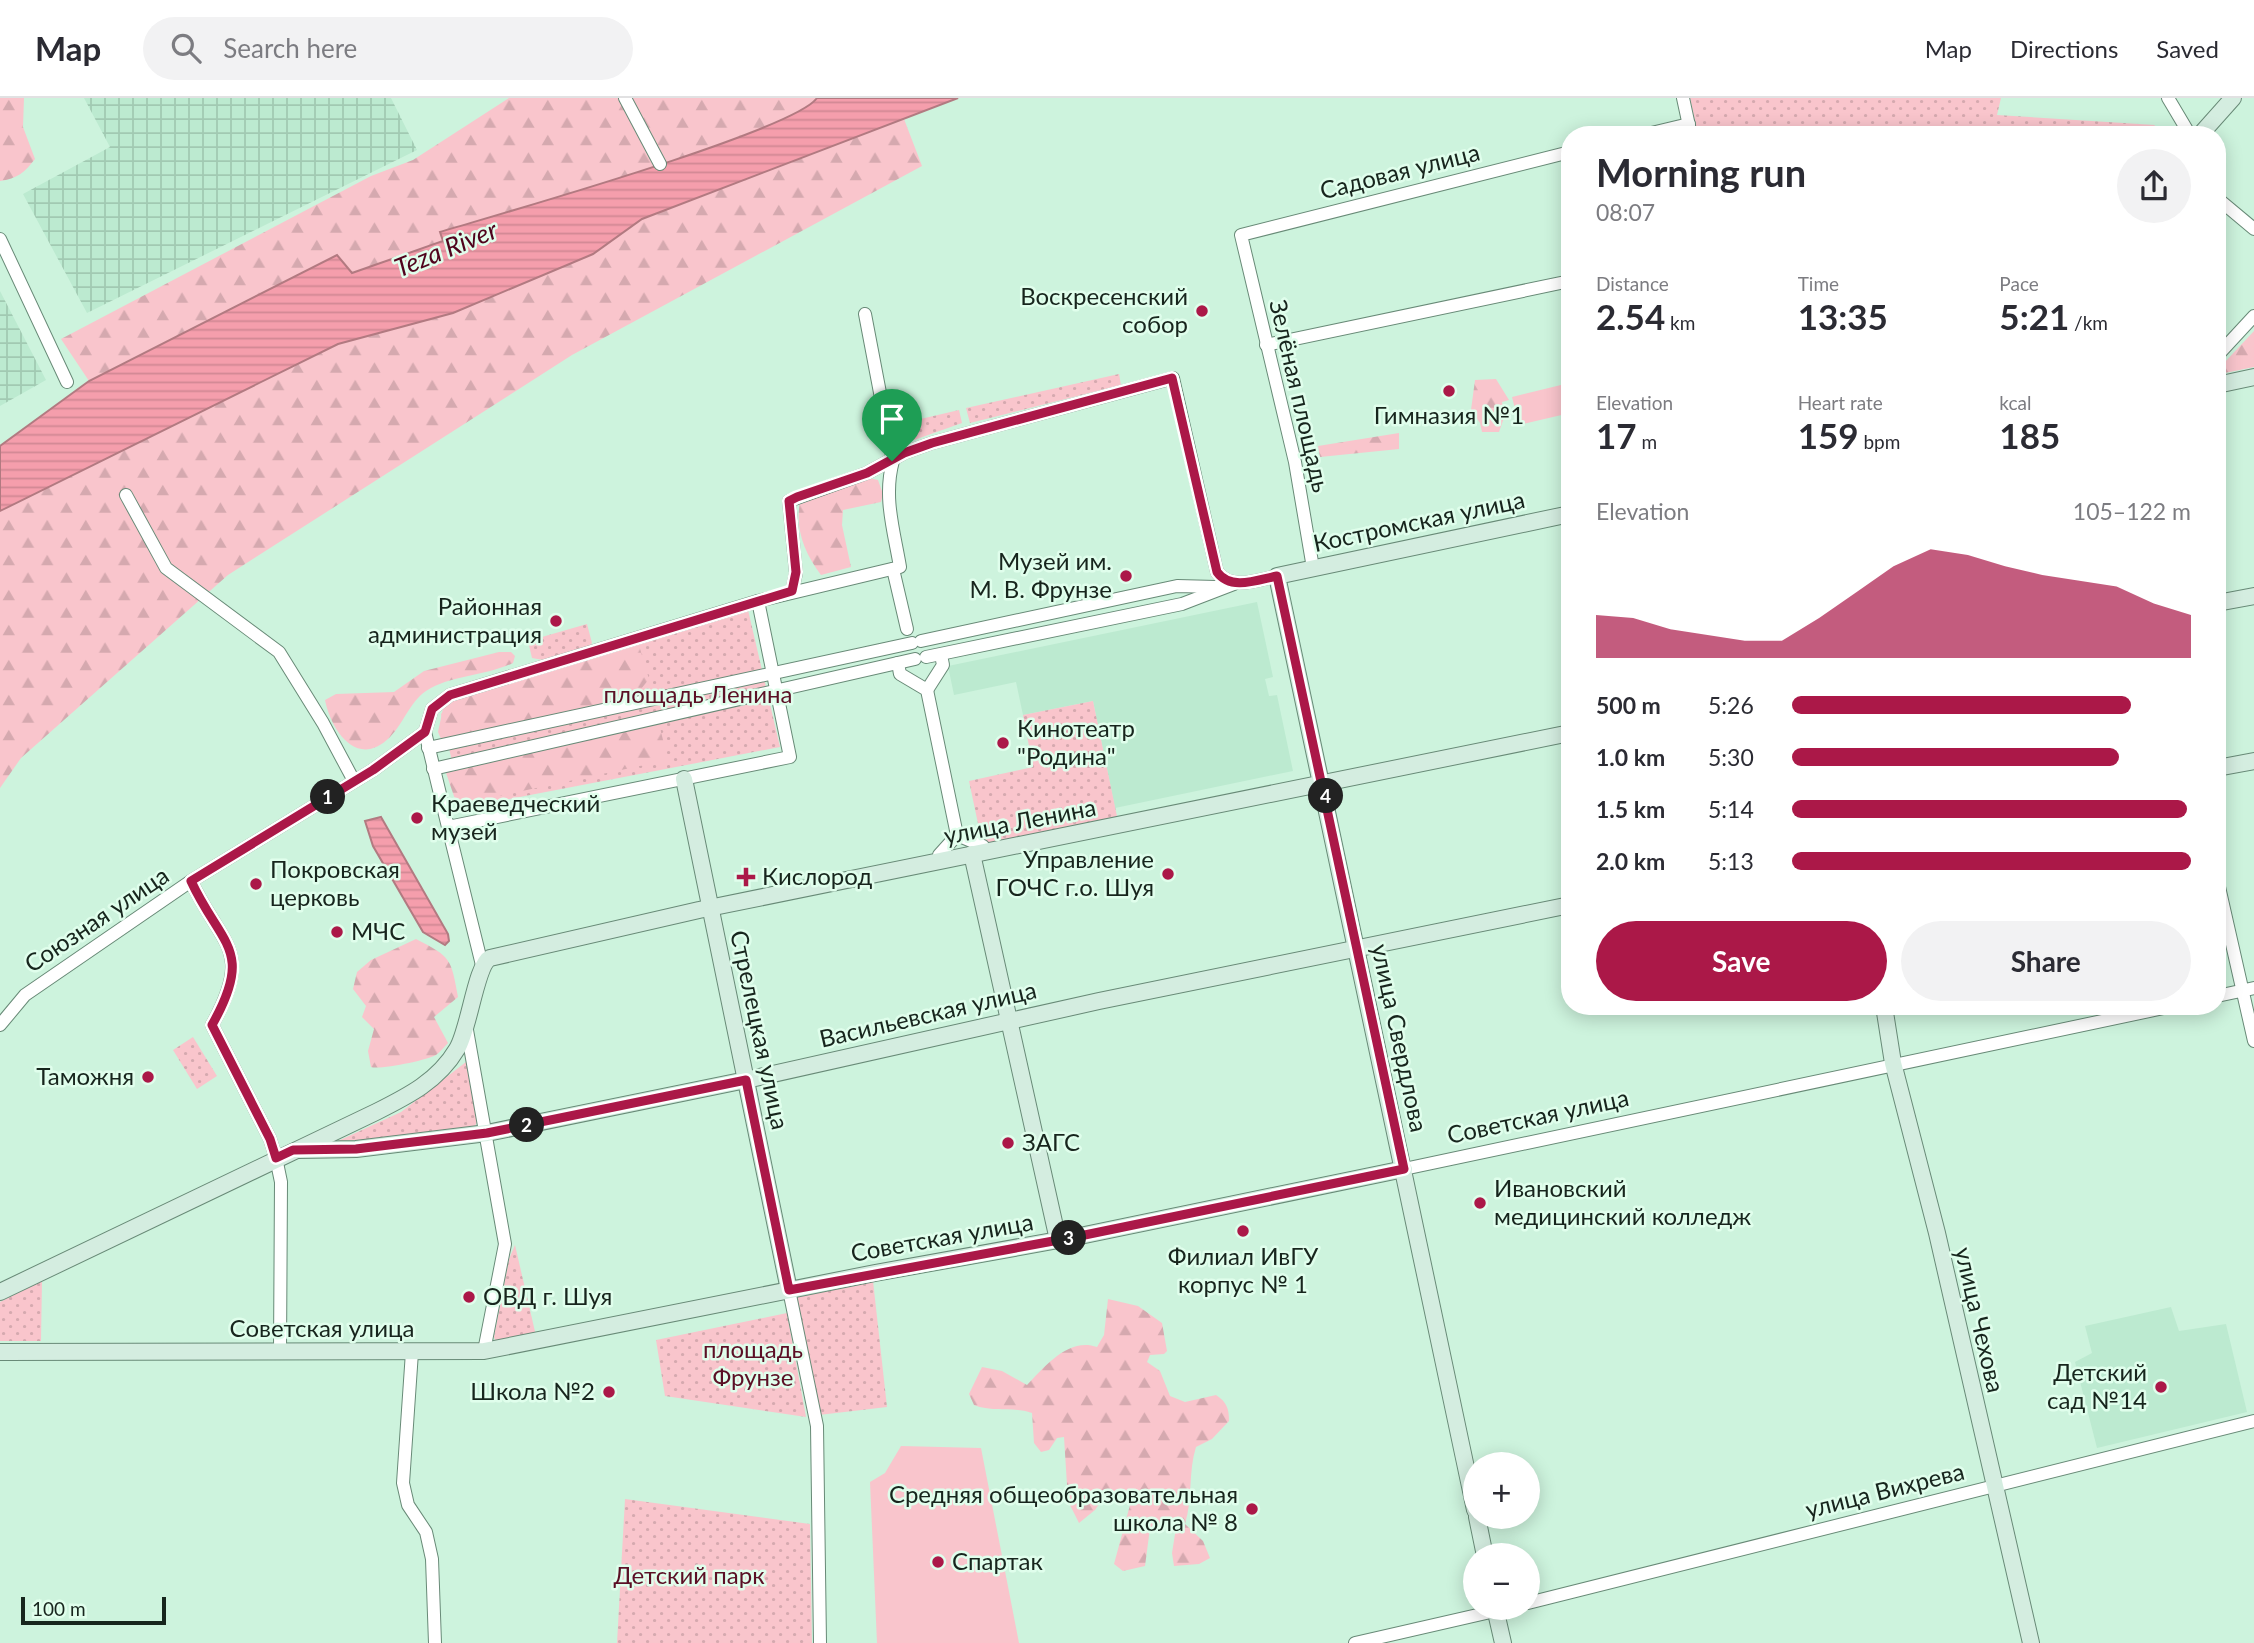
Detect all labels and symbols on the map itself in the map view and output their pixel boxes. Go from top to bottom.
street label: Садовая улица [1317,137,1483,204]
water label: Teza River [389,213,503,283]
place label: Воскресенский собор [1020,281,1188,338]
street label: Зелёная площадь [1264,297,1337,495]
marker: Воскресенский собор [1194,303,1210,319]
marker: Гимназия №1 [1441,383,1457,399]
pin [862,389,922,461]
place label: Гимназия №1 [1374,400,1524,429]
street label: Костромская улица [1310,484,1527,557]
place label: Музей им. М. В. Фрунзе [970,546,1112,603]
marker: Музей им. М. В. Фрунзе [1118,568,1134,584]
place label: Районная администрация [368,591,542,648]
marker: Районная администрация [548,613,564,629]
park label: площадь Ленина [604,679,792,708]
place label: Кинотеатр "Родина" [1017,713,1135,770]
marker: Кинотеатр "Родина" [995,735,1011,751]
pin: 4 [1308,778,1344,814]
pin: 1 [310,780,346,814]
place label: Краеведческий музей [431,788,600,845]
street label: улица Ленина [941,792,1098,849]
marker: Краеведческий музей [409,810,425,826]
place label: Управление ГОЧС г.о. Шуя [996,844,1154,901]
place label: Покровская церковь [270,854,400,911]
street label: Союзная улица [19,860,174,978]
place label: Кислород [762,861,872,890]
marker: Управление ГОЧС г.о. Шуя [1160,866,1176,882]
marker: Кислород [736,867,756,887]
marker: Покровская церковь [248,876,264,892]
place label: МЧС [351,916,405,945]
marker: МЧС [329,924,345,940]
street label: Стрелецкая улица [725,927,796,1132]
street label: улица Свердлова [1366,941,1435,1134]
street label: Васильевская улица [816,974,1039,1053]
place label: Таможня [36,1061,134,1090]
marker: Таможня [140,1069,156,1085]
street label: Советская улица [1444,1082,1631,1149]
pin: 2 [510,1108,544,1142]
place label: ЗАГС [1022,1127,1080,1156]
marker: ЗАГС [1000,1135,1016,1151]
place label: Ивановский медицинский колледж [1494,1173,1751,1230]
marker: Ивановский медицинский колледж [1472,1195,1488,1211]
street label: Советская улица [848,1206,1035,1267]
pin: 3 [1052,1220,1086,1256]
marker: Филиал ИвГУ корпус № 1 [1235,1223,1251,1239]
place label: Филиал ИвГУ корпус № 1 [1168,1241,1319,1298]
street label: улица Чехова [1950,1244,2011,1395]
place label: ОВД г. Шуя [483,1281,612,1310]
marker: ОВД г. Шуя [461,1289,477,1305]
street label: Советская улица [230,1313,414,1342]
park label: площадь Фрунзе [703,1334,803,1391]
place label: Детский сад №14 [2047,1357,2147,1414]
place label: Школа №2 [470,1376,595,1405]
marker: Детский сад №14 [2153,1379,2169,1395]
marker: Школа №2 [601,1384,617,1400]
street label: улица Вихрева [1802,1456,1967,1523]
place label: Средняя общеобразовательная школа № 8 [889,1479,1238,1536]
marker: Средняя общеобразовательная школа № 8 [1244,1501,1260,1517]
place label: Спартак [952,1546,1043,1575]
marker: Спартак [930,1554,946,1570]
park label: Детский парк [613,1560,765,1589]
scale bar [21,1594,166,1626]

